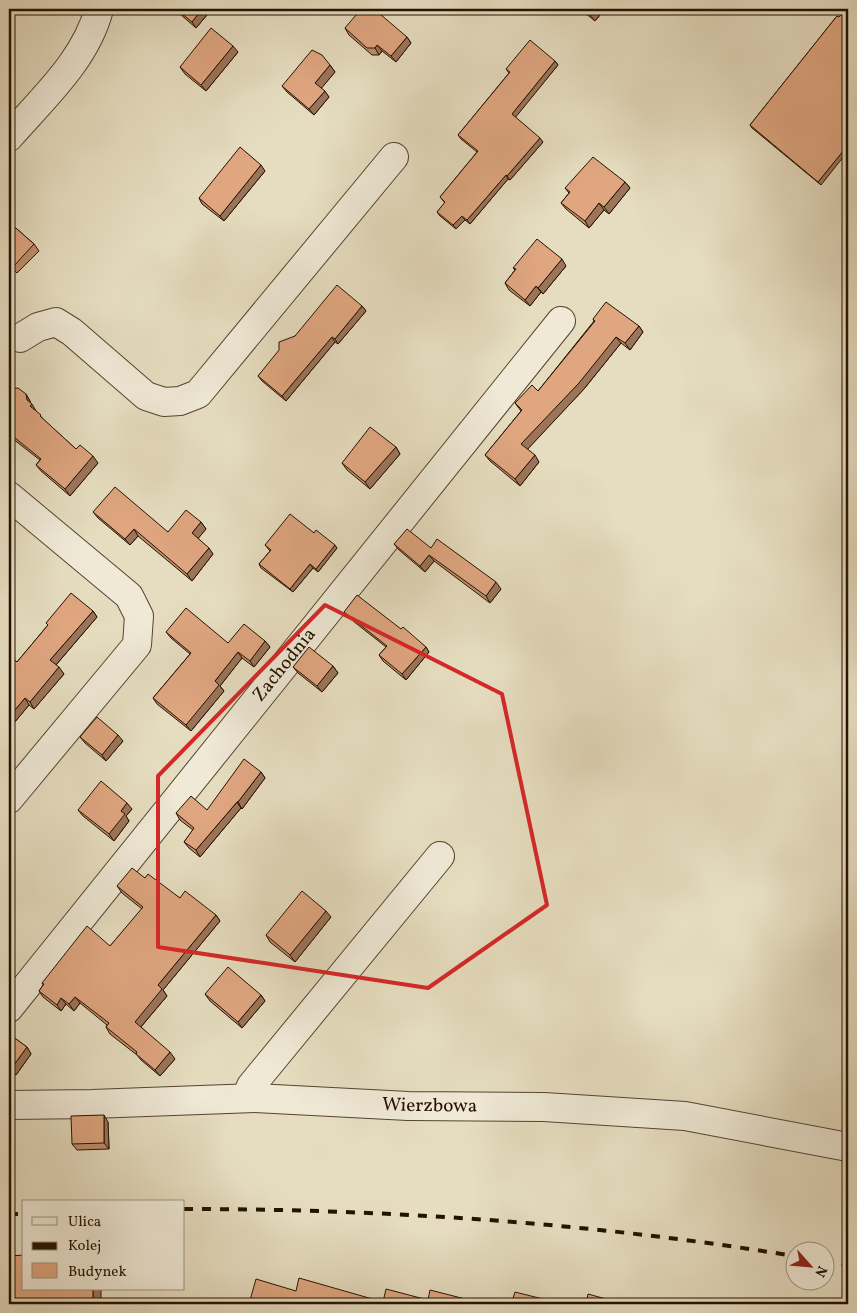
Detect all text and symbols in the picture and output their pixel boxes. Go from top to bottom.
street label: Zachodnia [247,622,322,708]
street label: Wierzbowa [381,1092,477,1120]
legend [22,1200,185,1290]
text: Ulica [68,1212,101,1233]
text: Kolej [68,1236,101,1257]
north arrow [784,1240,834,1290]
text: Budynek [68,1262,127,1283]
text: N [809,1262,831,1280]

